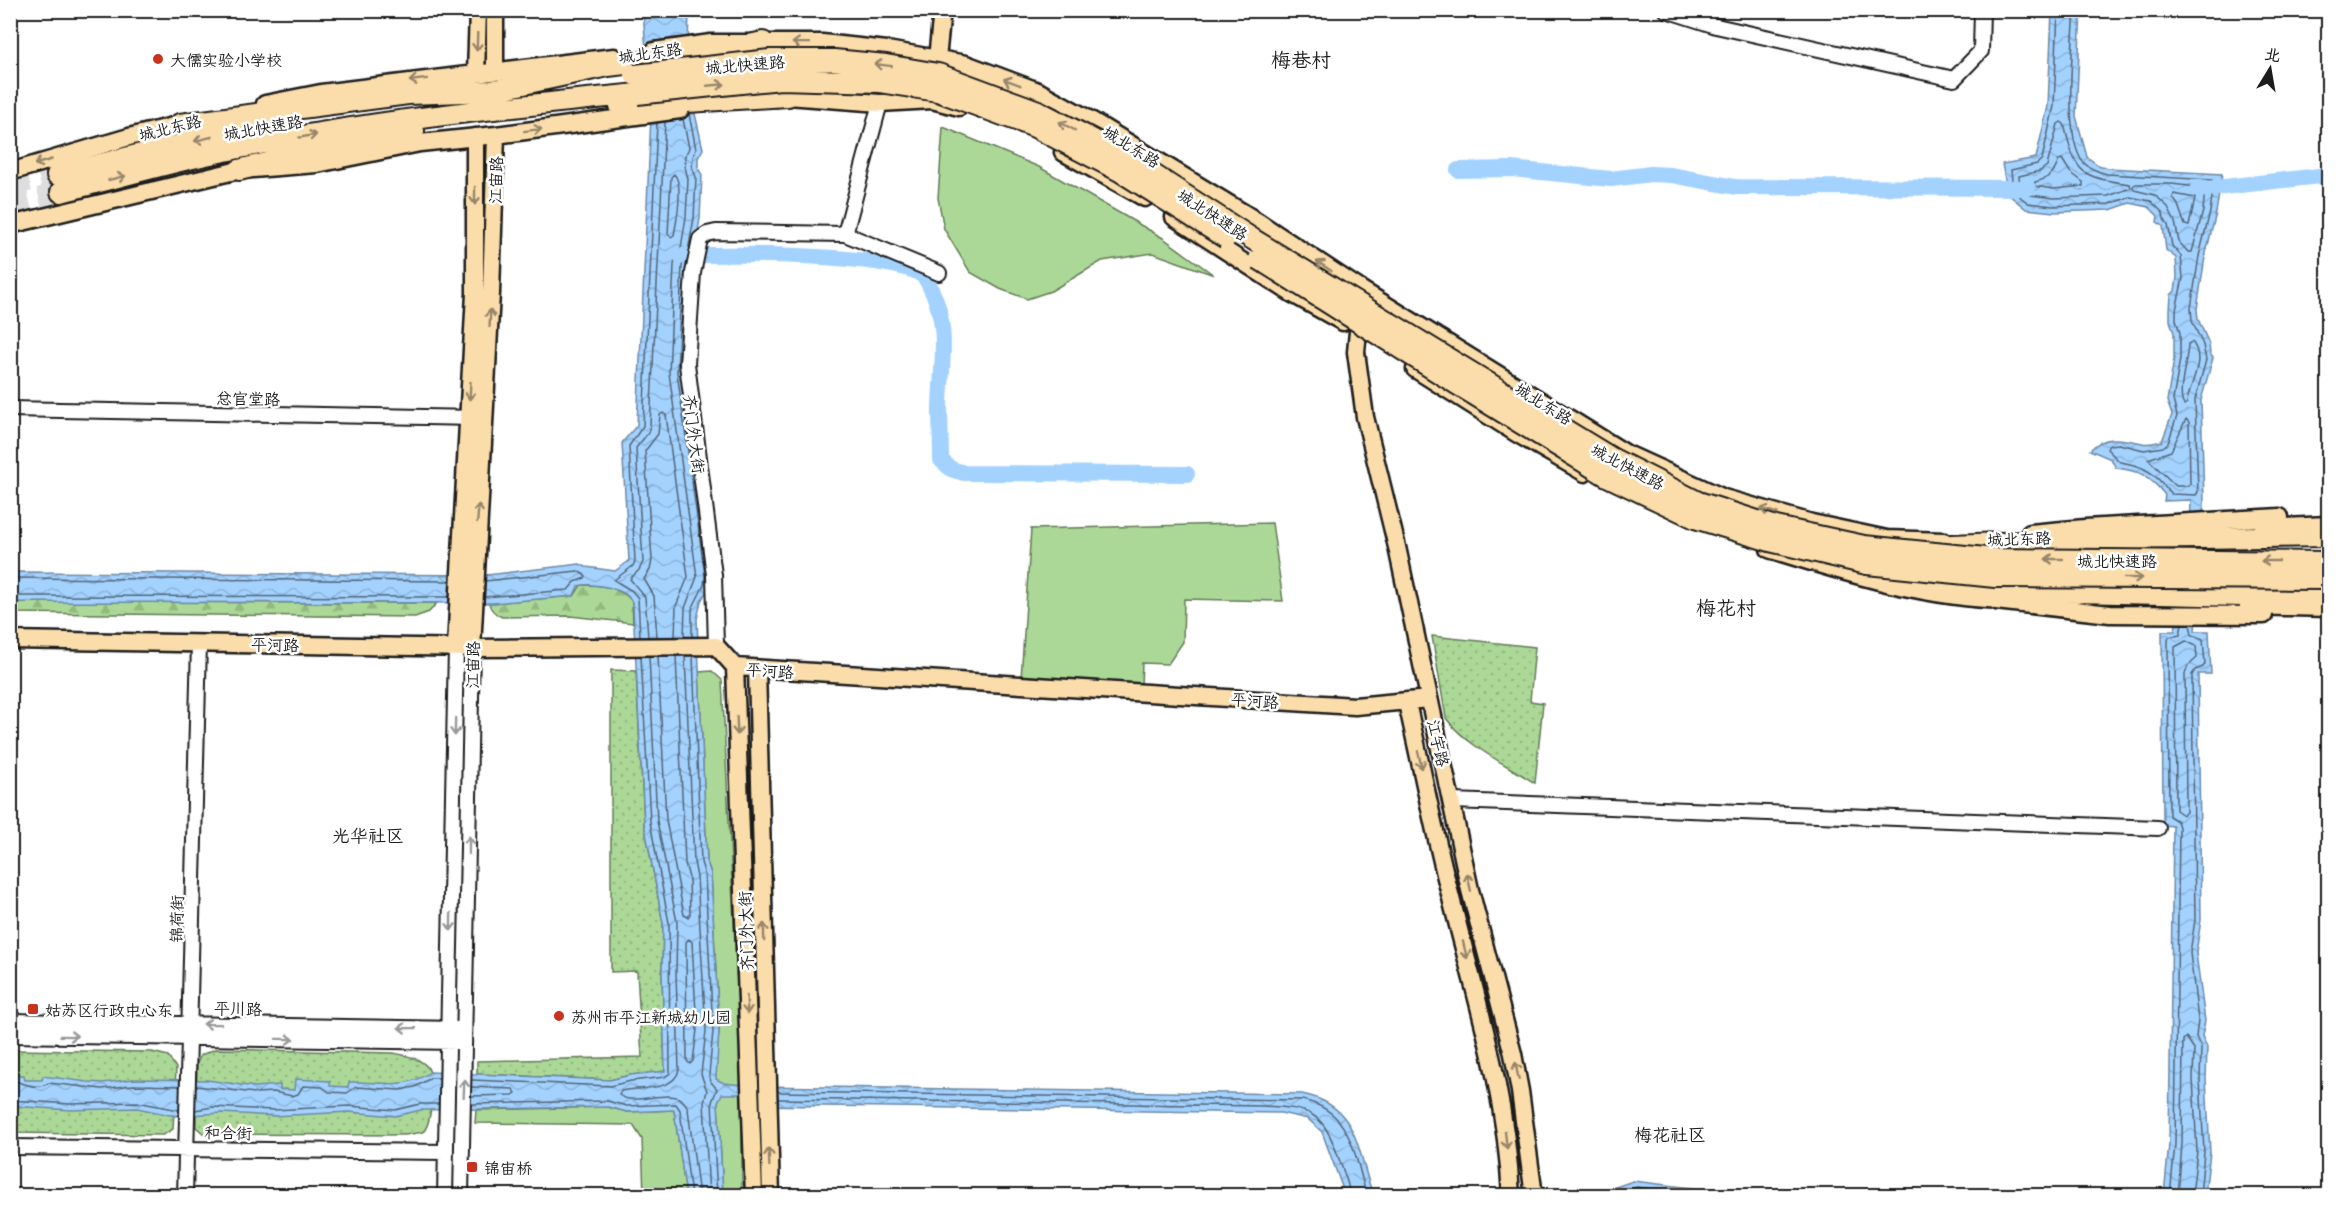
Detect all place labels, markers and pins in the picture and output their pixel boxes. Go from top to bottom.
place label: 大儒实验小学校 [170,49,282,70]
marker: 大儒实验小学校 [151,52,165,66]
place label: 姑苏区行政中心东 [45,999,173,1020]
marker: 姑苏区行政中心东 [26,1002,40,1016]
place label: 苏州市平江新城幼儿园 [571,1006,731,1027]
marker: 苏州市平江新城幼儿园 [552,1009,566,1023]
place label: 锦宙桥 [484,1157,532,1178]
marker: 锦宙桥 [465,1160,479,1174]

